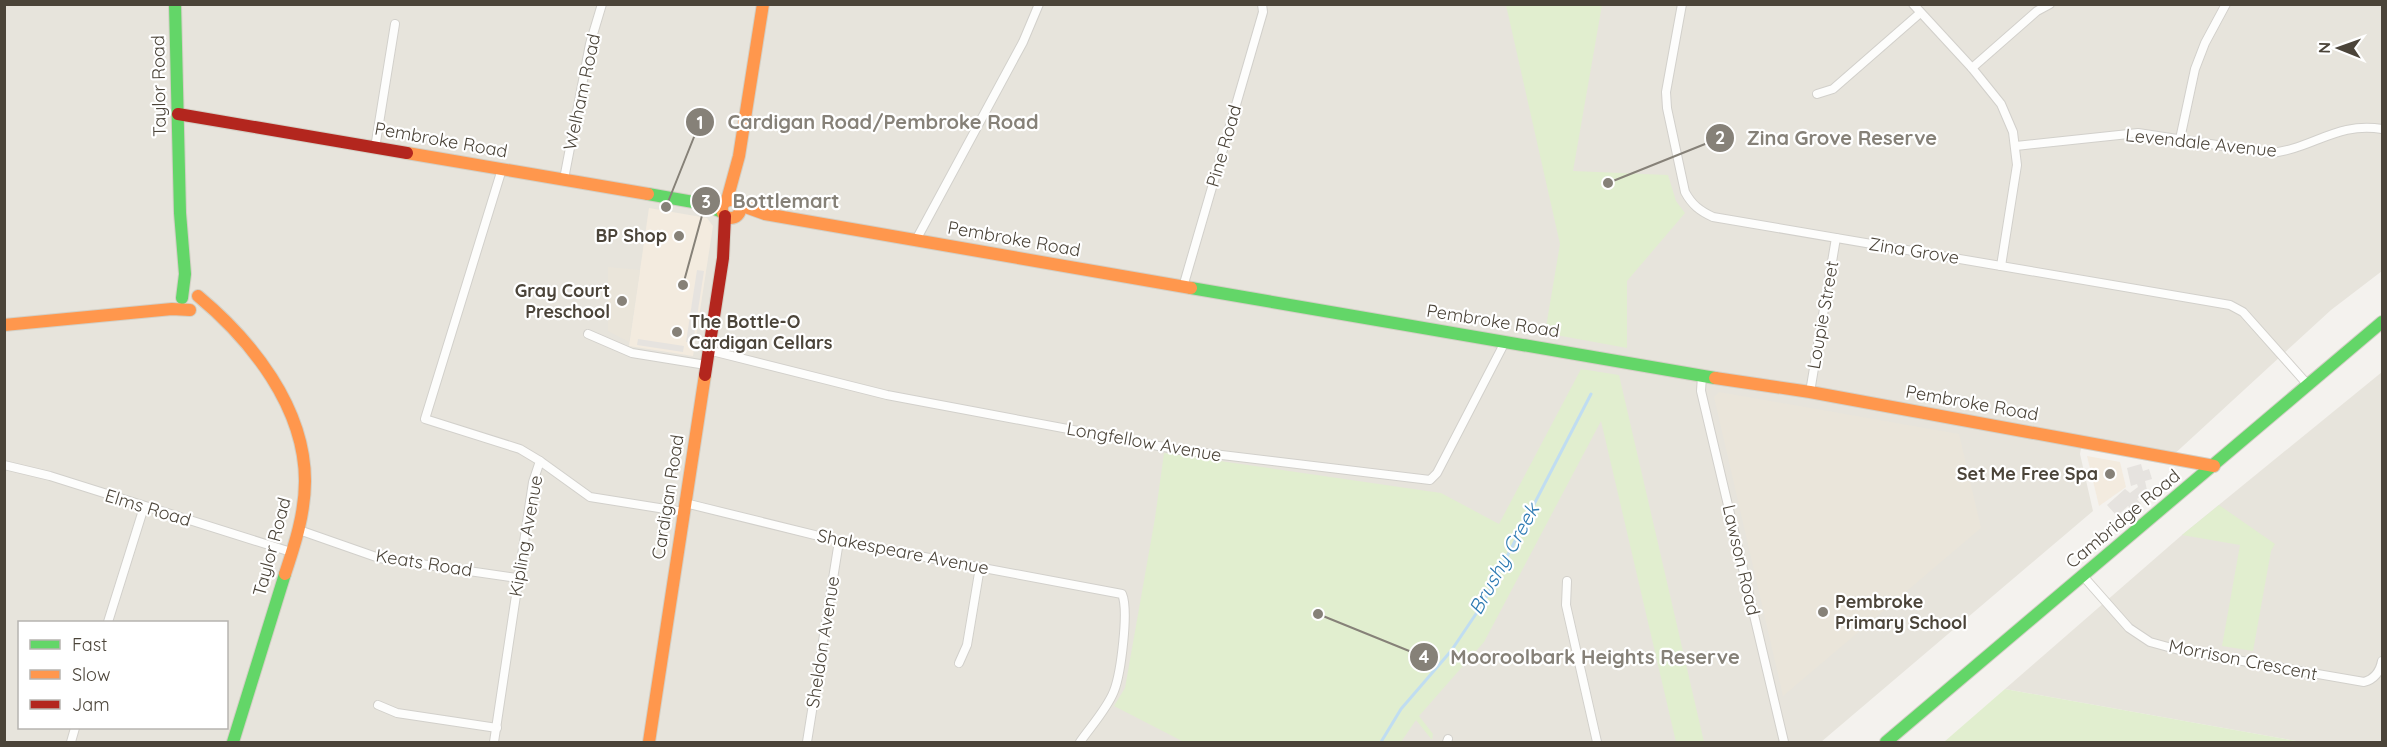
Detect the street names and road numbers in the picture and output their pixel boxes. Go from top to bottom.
street label: Welham Road [558,32,605,152]
street label: Taylor Road [146,35,171,137]
street label: Pine Road [1201,102,1246,190]
street label: Pembroke Road [373,117,509,163]
street label: Levendale Avenue [2124,123,2278,162]
street label: Pembroke Road [946,216,1082,262]
street label: Zina Grove [1867,232,1961,269]
street label: Loupie Street [1802,259,1843,371]
street label: Pembroke Road [1425,299,1561,342]
street label: Pembroke Road [1904,380,2040,426]
street label: Longfellow Avenue [1065,417,1223,466]
street label: Cardigan Road [646,433,689,561]
street label: Cambridge Road [2061,464,2185,573]
street label: Kipling Avenue [504,473,548,598]
street label: Elms Road [102,484,194,532]
street label: Taylor Road [247,495,296,599]
street label: Lawson Road [1718,502,1765,618]
street label: Shakespeare Avenue [815,524,991,579]
street label: Keats Road [374,544,474,581]
street label: Sheldon Avenue [801,574,844,709]
street label: Morrison Crescent [2167,634,2319,685]

